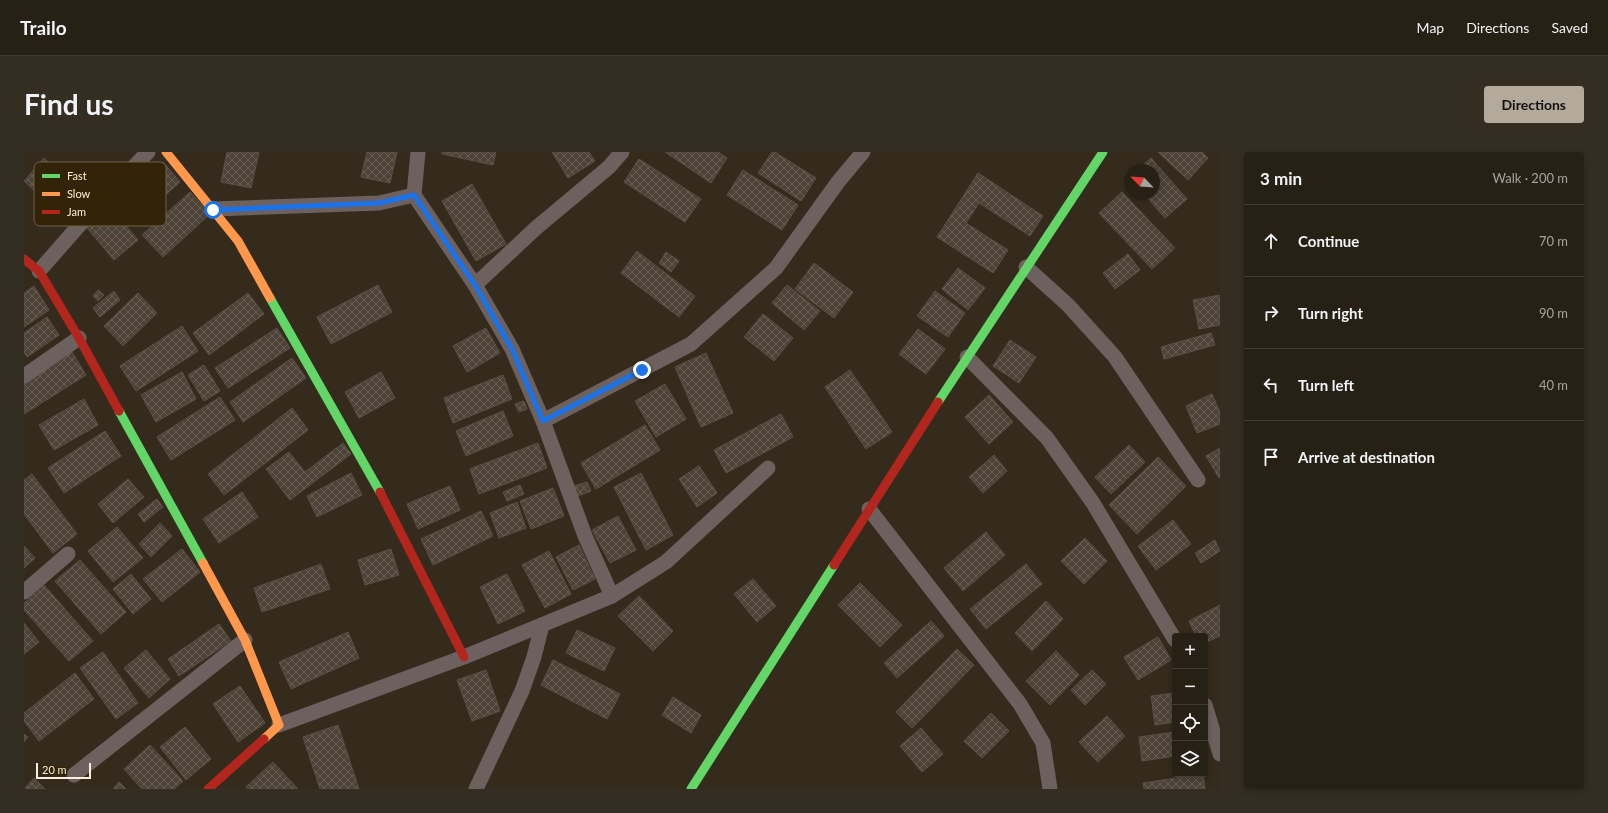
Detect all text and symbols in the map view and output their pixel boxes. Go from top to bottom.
text: Trailo [20,16,67,39]
text: Map [1417,19,1444,36]
text: Directions [1466,19,1529,36]
text: Saved [1551,19,1588,36]
button: Directions [1484,86,1584,123]
text: Find us [24,87,114,121]
legend [34,162,166,226]
north arrow [1124,164,1160,200]
text: 3 min [1260,168,1302,189]
text: Fast [67,169,87,182]
text: Walk · 200 m [1492,170,1568,186]
text: Slow [67,187,91,200]
route start [204,201,222,219]
text: Jam [67,205,86,218]
icon: ahead [1260,230,1282,252]
text: Continue [1298,232,1359,250]
text: 70 m [1539,233,1568,249]
icon: right [1260,302,1282,324]
text: Turn right [1298,304,1363,322]
text: 90 m [1539,305,1568,321]
route end [633,361,651,379]
icon: left [1260,374,1282,396]
text: Turn left [1298,376,1354,394]
text: 40 m [1539,377,1568,393]
icon: arrive [1260,446,1282,468]
text: Arrive at destination [1298,448,1435,466]
map controls [1172,633,1208,777]
button: + [1172,633,1208,669]
button: − [1172,669,1208,705]
button: locate [1172,705,1208,741]
button: layers [1172,741,1208,777]
scale bar [36,761,91,780]
text: 20 m [42,763,67,776]

